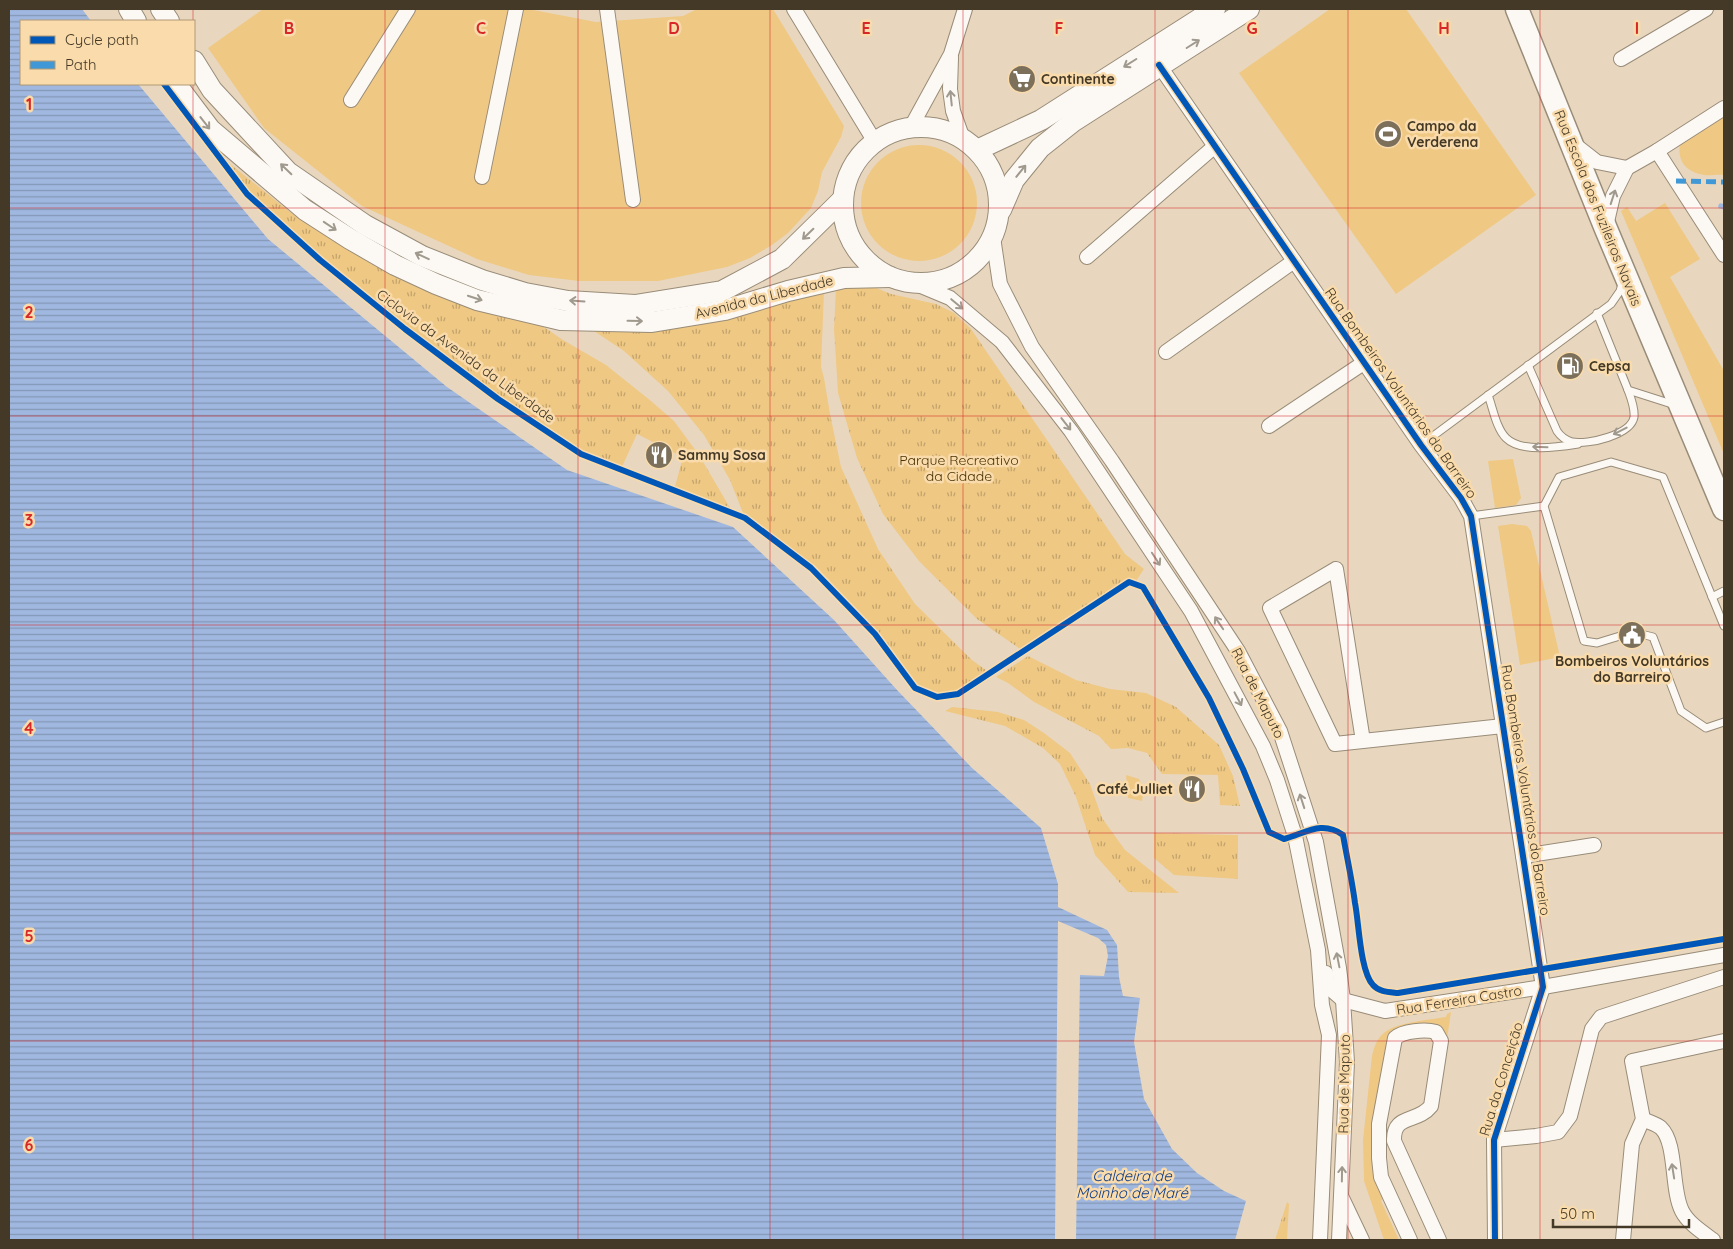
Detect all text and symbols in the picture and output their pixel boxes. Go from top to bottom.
text: B [284,18,294,38]
text: C [476,18,486,38]
text: D [668,18,680,38]
text: E [861,18,871,38]
text: F [1055,18,1064,38]
text: G [1246,18,1258,38]
text: H [1438,18,1450,38]
text: I [1635,18,1639,38]
legend [20,20,195,85]
text: Cycle path [65,30,139,49]
one-way arrow [1186,39,1200,49]
text: Path [65,55,97,74]
one-way arrow [1123,58,1137,68]
supermarket icon: Continente [1007,64,1037,94]
place label: Continente [1041,70,1115,88]
one-way arrow [946,90,956,106]
text: 1 [26,94,32,114]
street label: Rua Escola dos Fuzileiros Navais [1550,107,1646,309]
one-way arrow [200,116,211,129]
place label: Campo da Verderena [1407,117,1478,151]
sports icon: Campo da Verderena [1373,119,1403,149]
one-way arrow [279,163,292,175]
one-way arrow [1016,165,1027,178]
one-way arrow [1609,190,1619,206]
one-way arrow [323,221,337,231]
one-way arrow [802,227,814,240]
one-way arrow [415,250,430,260]
street label: Avenida da Liberdade [693,271,835,323]
street label: Rua Bombeiros Voluntários do Barreiro [1321,284,1481,502]
street label: Ciclovia da Avenida da Liberdade [373,285,559,427]
one-way arrow [467,294,483,304]
one-way arrow [570,297,586,306]
one-way arrow [951,299,964,310]
text: 2 [24,302,34,322]
one-way arrow [627,317,643,326]
fuel station icon: Cepsa [1555,351,1585,381]
place label: Cepsa [1589,357,1630,375]
one-way arrow [1060,417,1071,430]
one-way arrow [1613,426,1628,436]
restaurant icon: Sammy Sosa [644,440,674,470]
one-way arrow [1532,443,1548,452]
place label: Sammy Sosa [678,446,766,464]
park label: Parque Recreativo da Cidade [899,451,1019,485]
text: 3 [25,510,33,530]
one-way arrow [1151,552,1162,566]
one-way arrow [1214,617,1224,631]
public building icon: Bombeiros Voluntários do Barreiro [1617,620,1647,650]
street label: Rua de Maputo [1227,645,1289,741]
place label: Bombeiros Voluntários do Barreiro [1555,652,1709,686]
street label: Rua Bombeiros Voluntários do Barreiro [1497,663,1555,917]
one-way arrow [1234,691,1243,706]
text: 4 [24,718,34,738]
restaurant icon: Café Julliet [1177,774,1207,804]
place label: Café Julliet [1097,780,1173,798]
one-way arrow [1297,794,1307,810]
text: 5 [24,926,34,946]
one-way arrow [1332,952,1342,968]
street label: Rua Ferreira Castro [1395,981,1523,1019]
street label: Rua da Conceição [1475,1020,1527,1138]
street label: Rua de Maputo [1334,1034,1354,1134]
text: 6 [25,1135,34,1155]
one-way arrow [1668,1163,1678,1179]
water label: Caldeira de Moinho de Maré [1076,1166,1189,1202]
one-way arrow [1337,1166,1347,1182]
scale bar [1553,1196,1689,1228]
text: 50 m [1560,1204,1595,1223]

